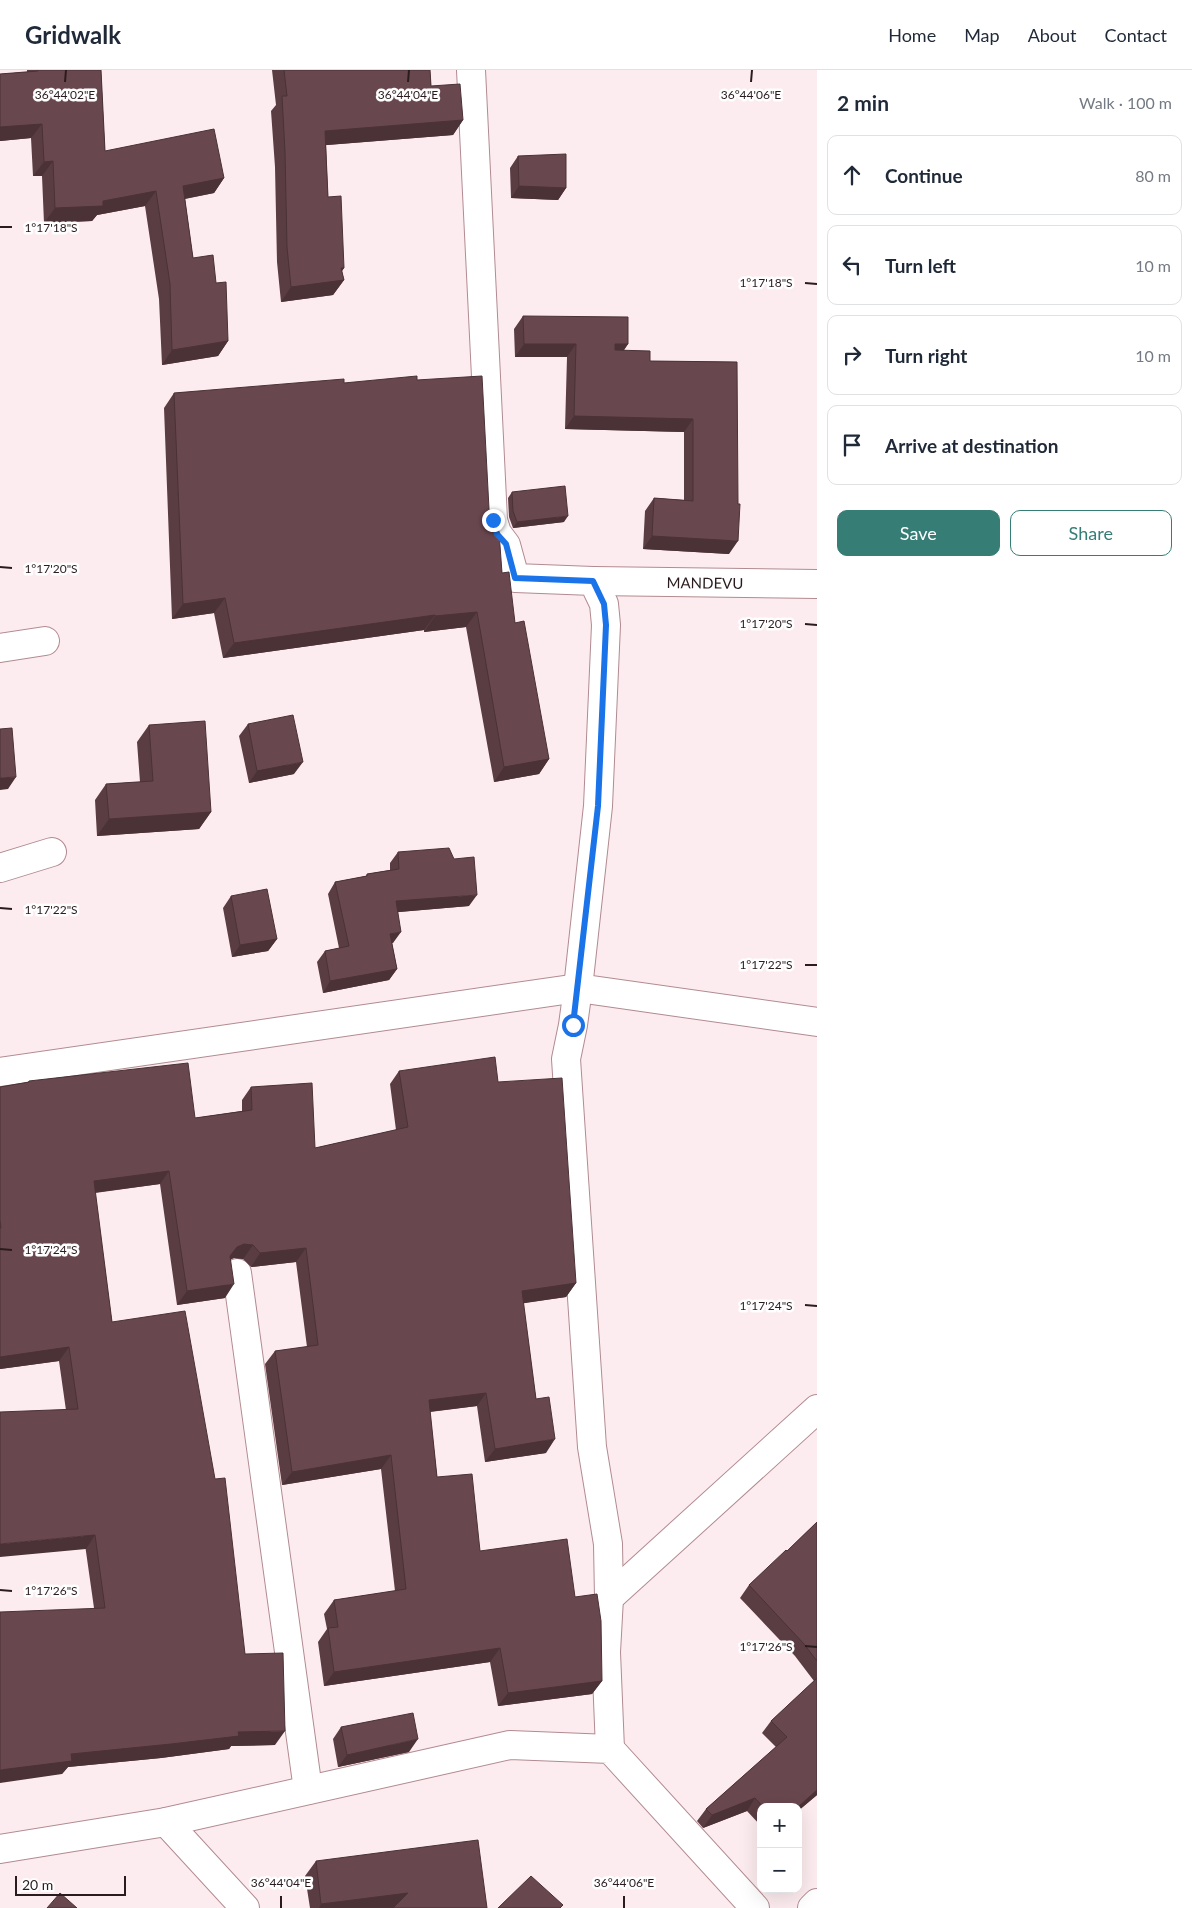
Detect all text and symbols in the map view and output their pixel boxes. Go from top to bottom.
text: Gridwalk [25,20,121,49]
text: Home [888,24,936,46]
text: Map [964,24,1000,46]
text: About [1028,24,1077,46]
text: Contact [1105,24,1167,46]
text: 36°44'02"E [35,87,95,102]
text: 36°44'04"E [378,87,438,102]
text: 36°44'06"E [721,87,781,102]
text: 2 min [837,90,889,115]
text: Walk · 100 m [1079,93,1172,112]
icon: ahead [838,161,866,189]
text: Continue [885,164,963,187]
text: 80 m [1135,166,1171,185]
text: 1°17'18"S [24,220,78,235]
icon: left [838,251,866,279]
text: Turn left [885,254,956,277]
text: 10 m [1135,256,1171,275]
text: 1°17'18"S [739,275,793,290]
icon: right [838,341,866,369]
text: Turn right [885,344,967,367]
text: 10 m [1135,346,1171,365]
icon: arrive [838,431,866,459]
text: Arrive at destination [885,434,1058,457]
route end [482,509,505,532]
button: Save [837,510,1000,556]
button: Share [1010,510,1172,556]
text: 1°17'20"S [24,561,78,576]
street label: MANDEVU [666,573,744,592]
text: 1°17'20"S [739,616,793,631]
text: 1°17'22"S [24,902,78,917]
text: 1°17'22"S [739,957,793,972]
route start [562,1014,585,1037]
text: 1°17'24"S [24,1242,78,1257]
text: 1°17'24"S [739,1298,793,1313]
text: 1°17'26"S [24,1583,78,1598]
text: 1°17'26"S [739,1639,793,1654]
map controls [757,1803,802,1893]
button: + [757,1803,802,1848]
button: − [757,1848,802,1893]
scale bar [15,1873,126,1896]
text: 36°44'04"E [251,1875,311,1890]
text: 36°44'06"E [594,1875,654,1890]
text: 20 m [22,1876,53,1893]

